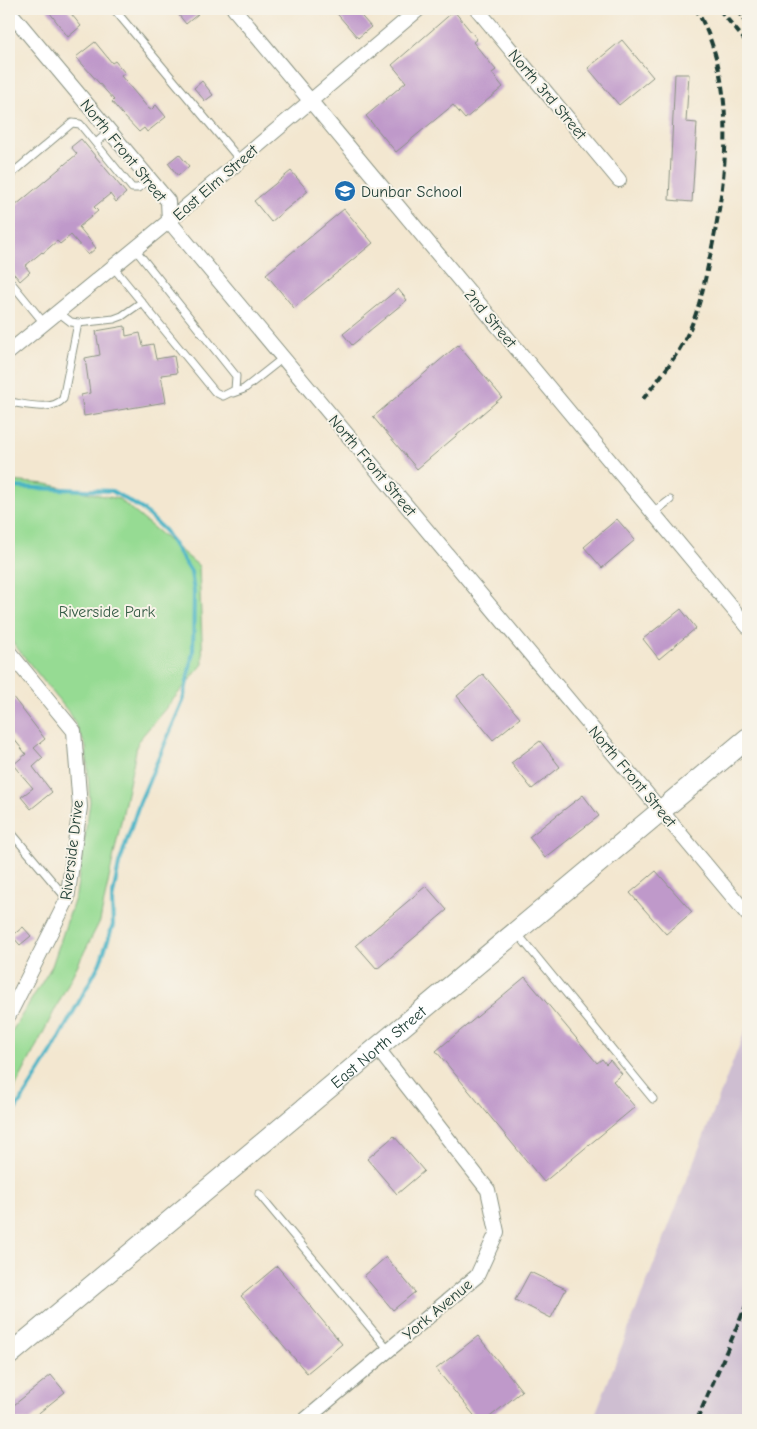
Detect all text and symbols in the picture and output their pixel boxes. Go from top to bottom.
street label: North 3rd Street [504,46,590,144]
street label: North Front Street [76,96,170,206]
street label: East Elm Street [170,141,262,224]
school or university icon: Dunbar School [333,179,357,203]
place label: Dunbar School [361,183,462,201]
street label: 2nd Street [460,286,520,352]
street label: North Front Street [325,411,420,520]
park label: Riverside Park [59,603,156,621]
street label: North Front Street [585,722,680,831]
street label: Riverside Drive [57,799,87,901]
street label: East North Street [328,1002,430,1092]
street label: York Avenue [399,1275,476,1344]

